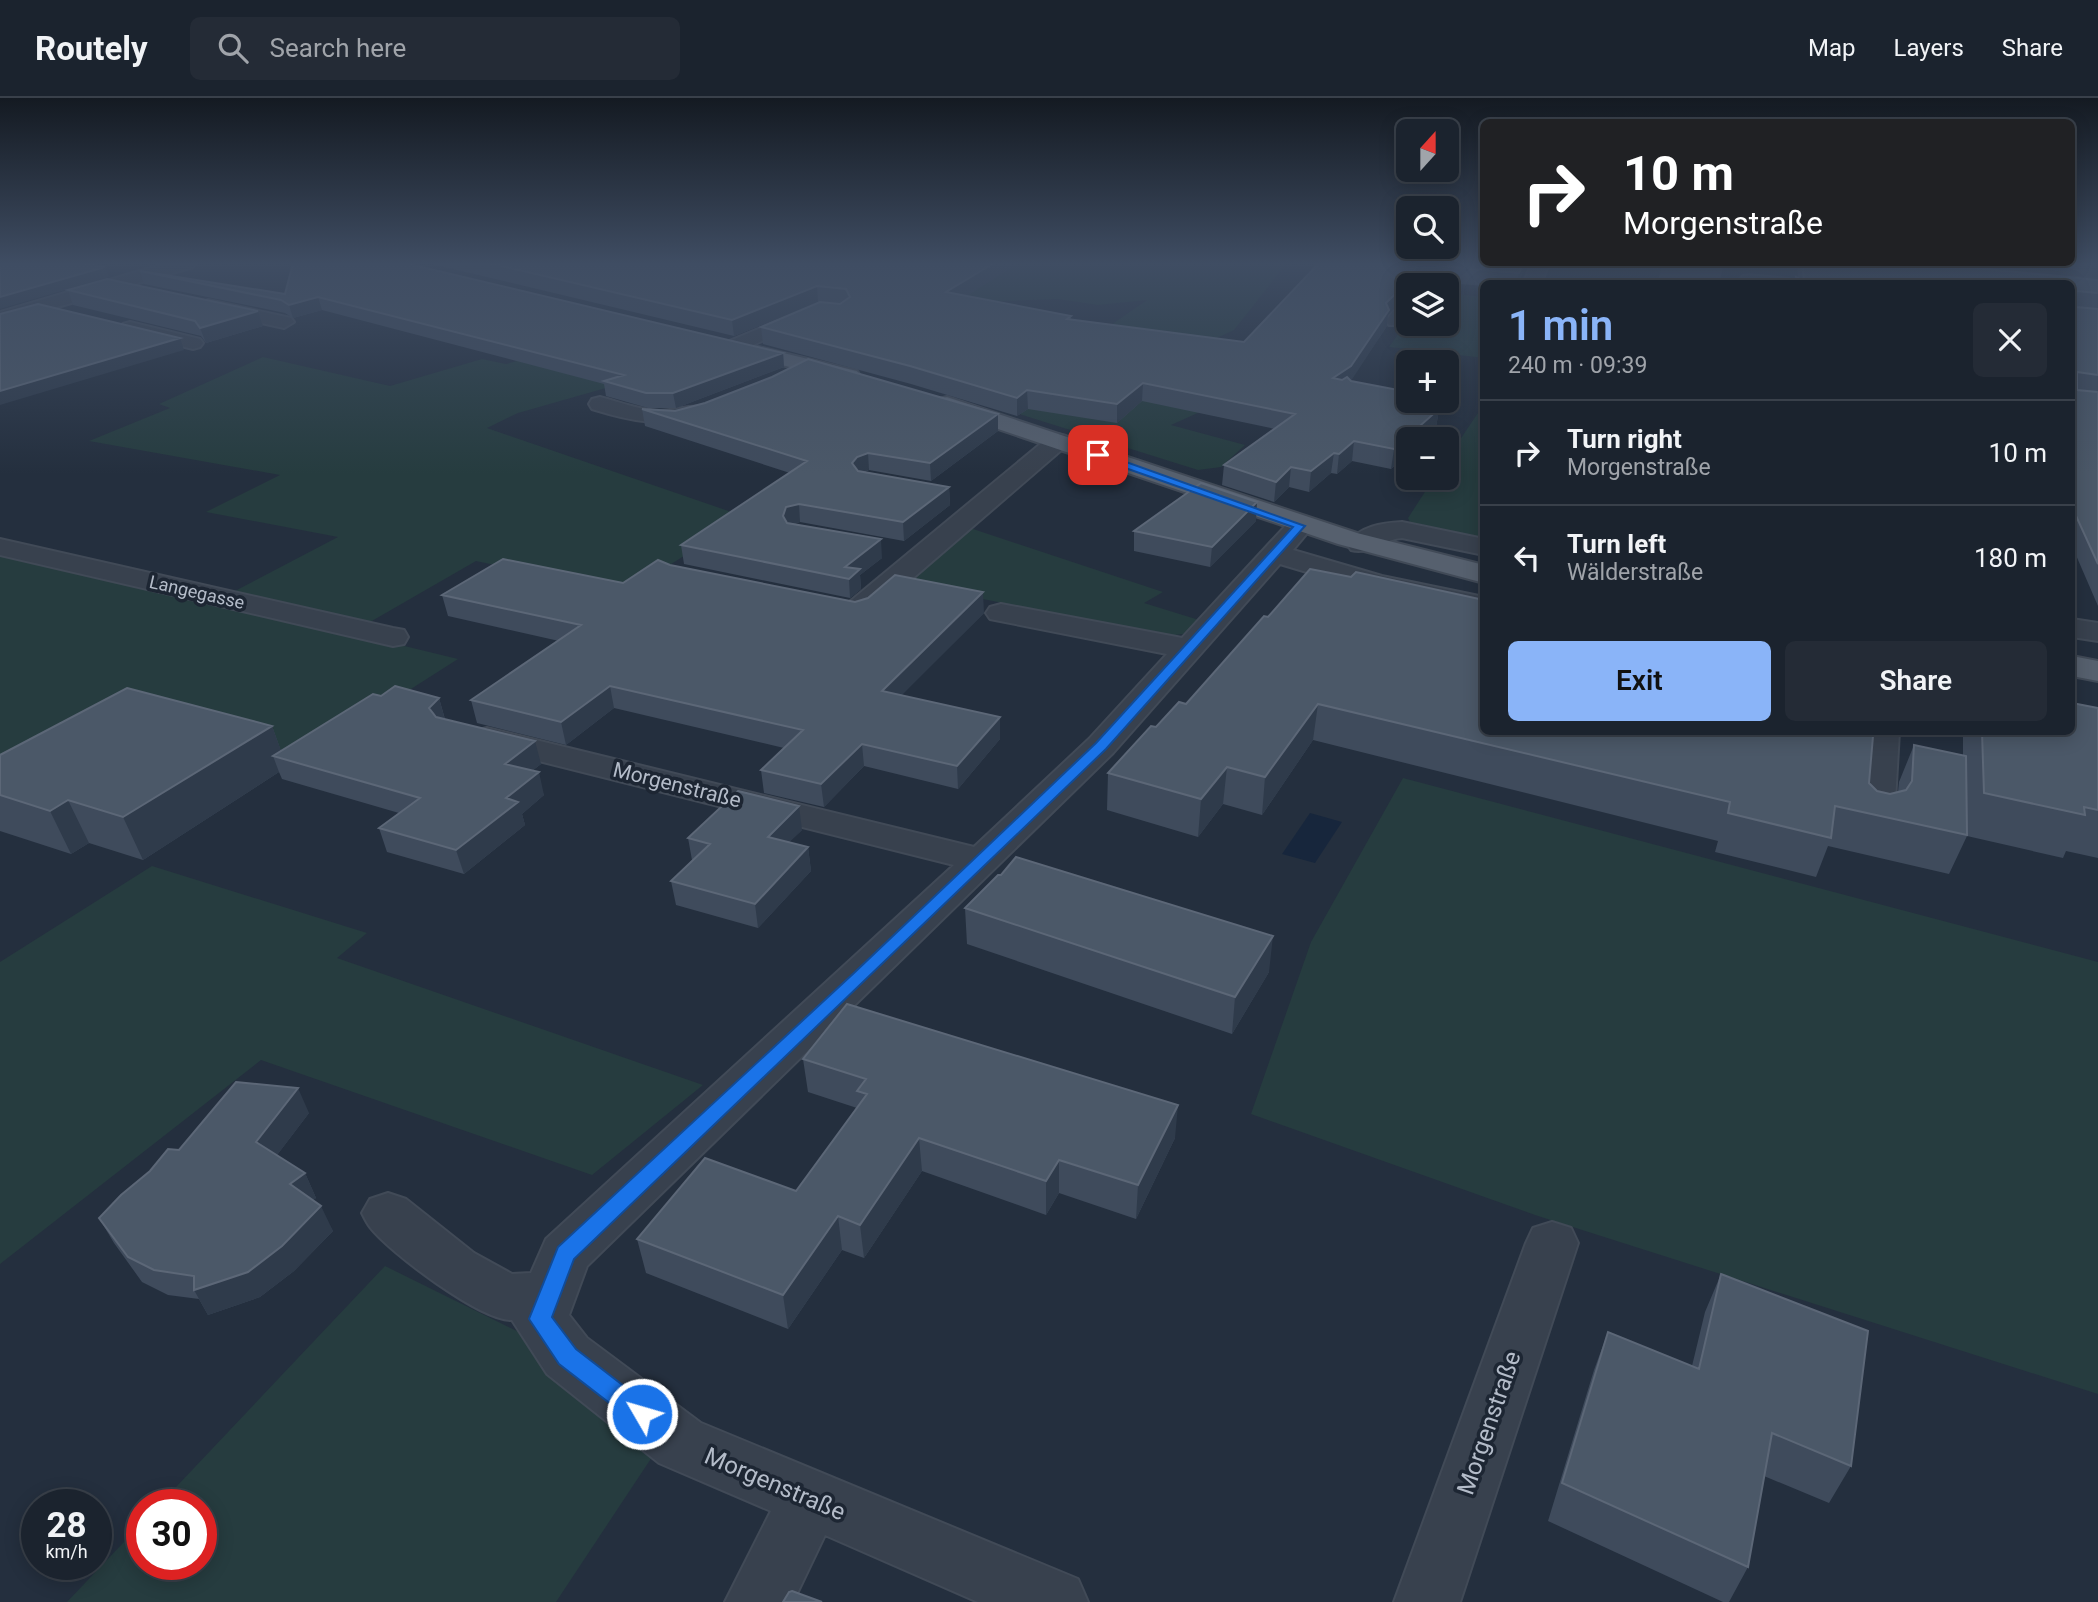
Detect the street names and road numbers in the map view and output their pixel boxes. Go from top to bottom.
street label: Langegasse [147,571,247,613]
street label: Morgenstraße [610,757,744,813]
street label: Morgenstraße [1451,1348,1527,1498]
street label: Morgenstraße [701,1442,849,1526]

